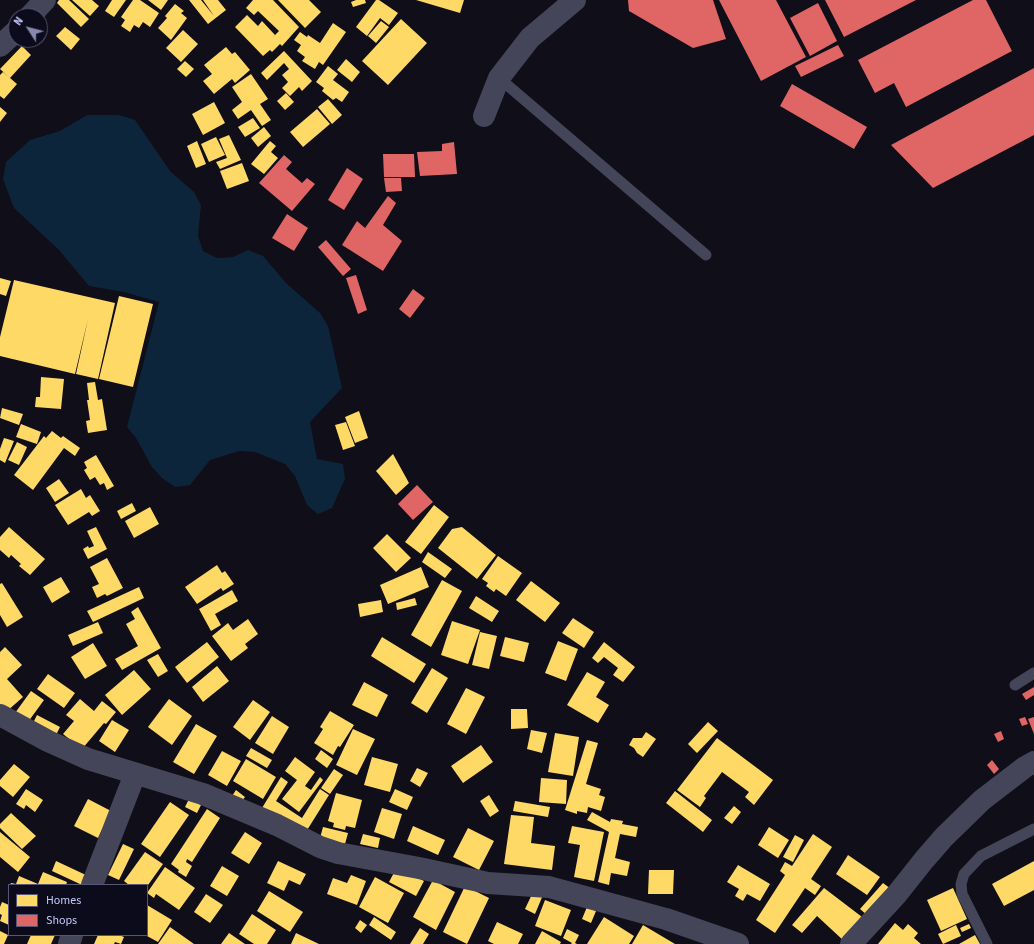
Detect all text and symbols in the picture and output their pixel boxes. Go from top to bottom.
north arrow [8,8,48,48]
text: N [10,14,27,29]
legend [8,884,148,936]
text: Homes [46,892,81,909]
text: Shops [46,912,77,929]

